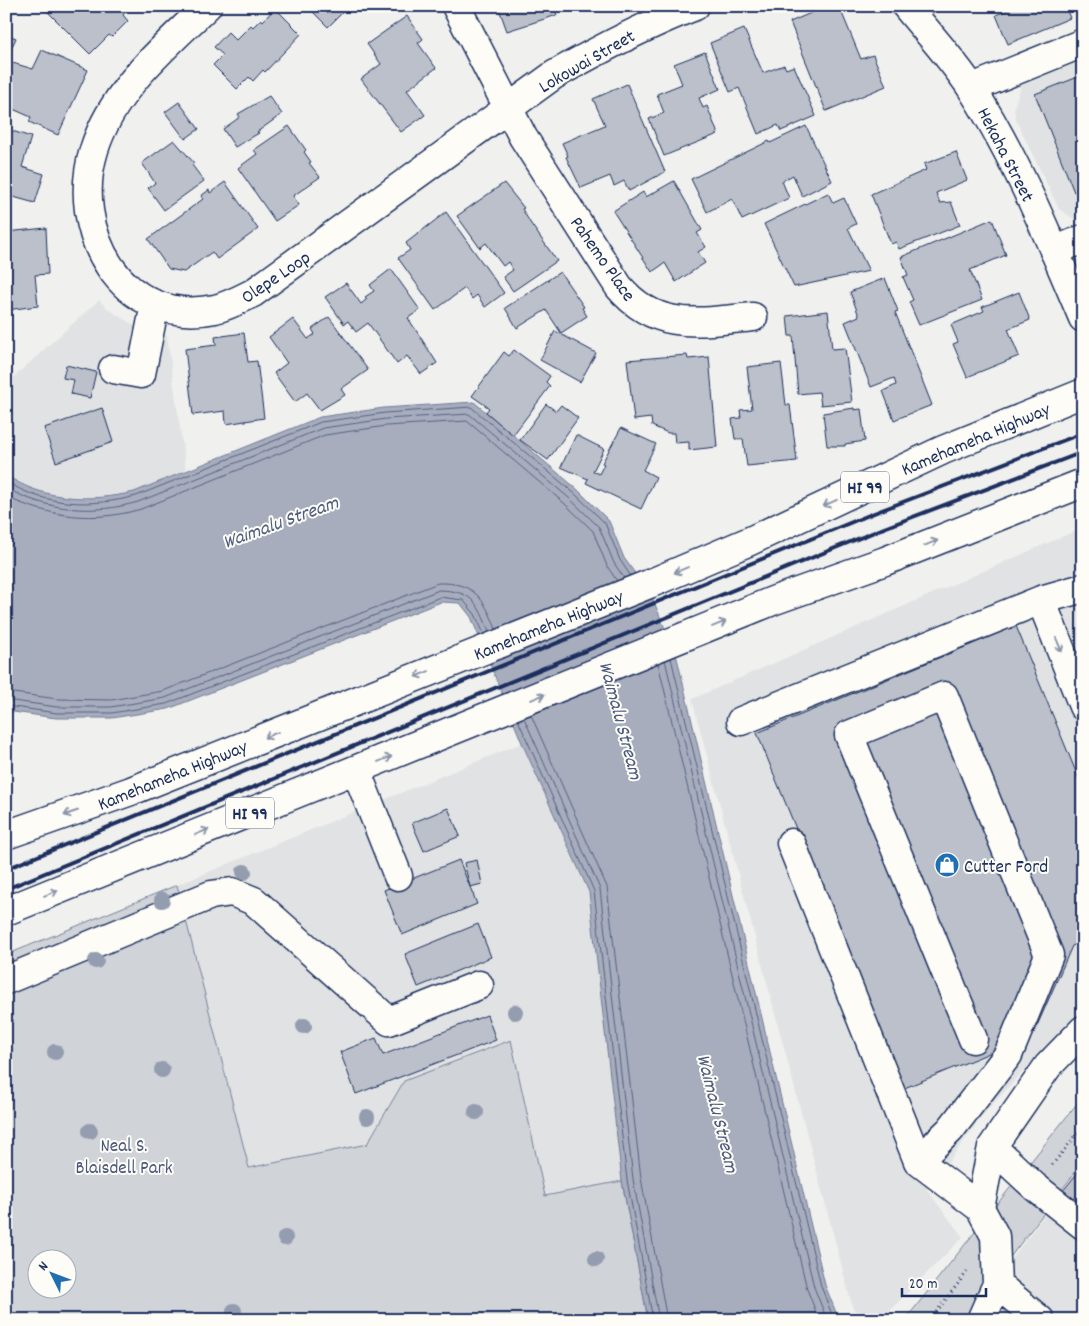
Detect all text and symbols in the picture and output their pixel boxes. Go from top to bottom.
street label: Lokowai Street [534,24,641,102]
street label: Hekaha Street [968,104,1039,208]
street label: Pahemo Place [562,212,640,308]
street label: Olepe Loop [237,246,317,312]
street label: Kamehameha Highway [898,398,1055,485]
road number: HI 99 [841,472,889,502]
water label: Waimalu Stream [219,490,343,558]
one-way arrow [823,499,838,509]
one-way arrow [922,538,938,547]
one-way arrow [674,565,689,575]
street label: Kamehameha Highway [470,585,628,670]
one-way arrow [711,618,726,628]
one-way arrow [1054,637,1064,652]
water label: Waimalu Stream [590,659,648,783]
one-way arrow [415,670,430,679]
one-way arrow [530,692,546,701]
one-way arrow [264,730,279,740]
street label: Kamehameha Highway [94,735,252,820]
one-way arrow [377,753,392,763]
road number: HI 99 [226,798,274,828]
one-way arrow [64,809,80,818]
one-way arrow [194,827,209,837]
shop icon: Cutter Ford [934,852,960,878]
place label: Cutter Ford [964,855,1048,882]
one-way arrow [44,888,59,897]
water label: Waimalu Stream [688,1052,744,1176]
park label: Neal S. Blaisdell Park [76,1134,173,1183]
north arrow [28,1248,78,1298]
text: N [34,1257,54,1276]
scale bar [902,1266,985,1298]
text: 20 m [909,1274,937,1296]

